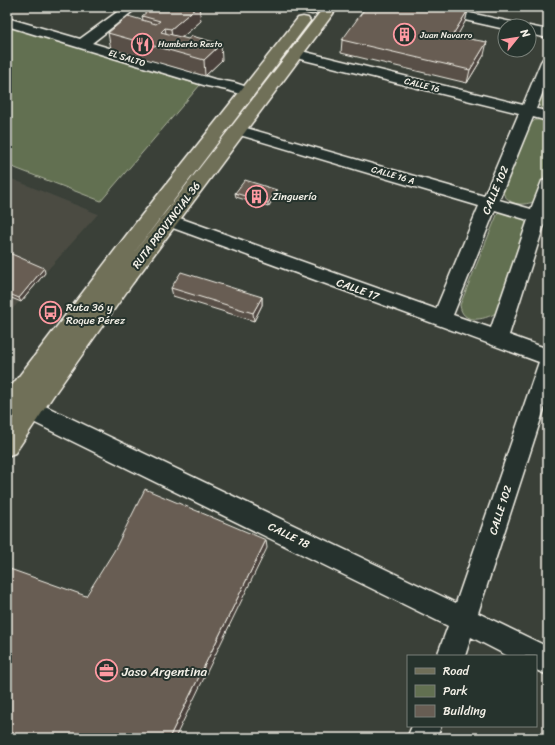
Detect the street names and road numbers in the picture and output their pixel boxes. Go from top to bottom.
street label: EL SALTO [106,45,148,71]
street label: CALLE 16 [403,73,441,97]
street label: CALLE 16 A [369,161,417,189]
street label: CALLE 102 [477,162,514,217]
street label: RUTA PROVINCIAL 36 [127,178,206,273]
street label: CALLE 17 [334,273,383,306]
street label: CALLE 102 [484,482,518,537]
street label: CALLE 18 [265,517,313,554]

